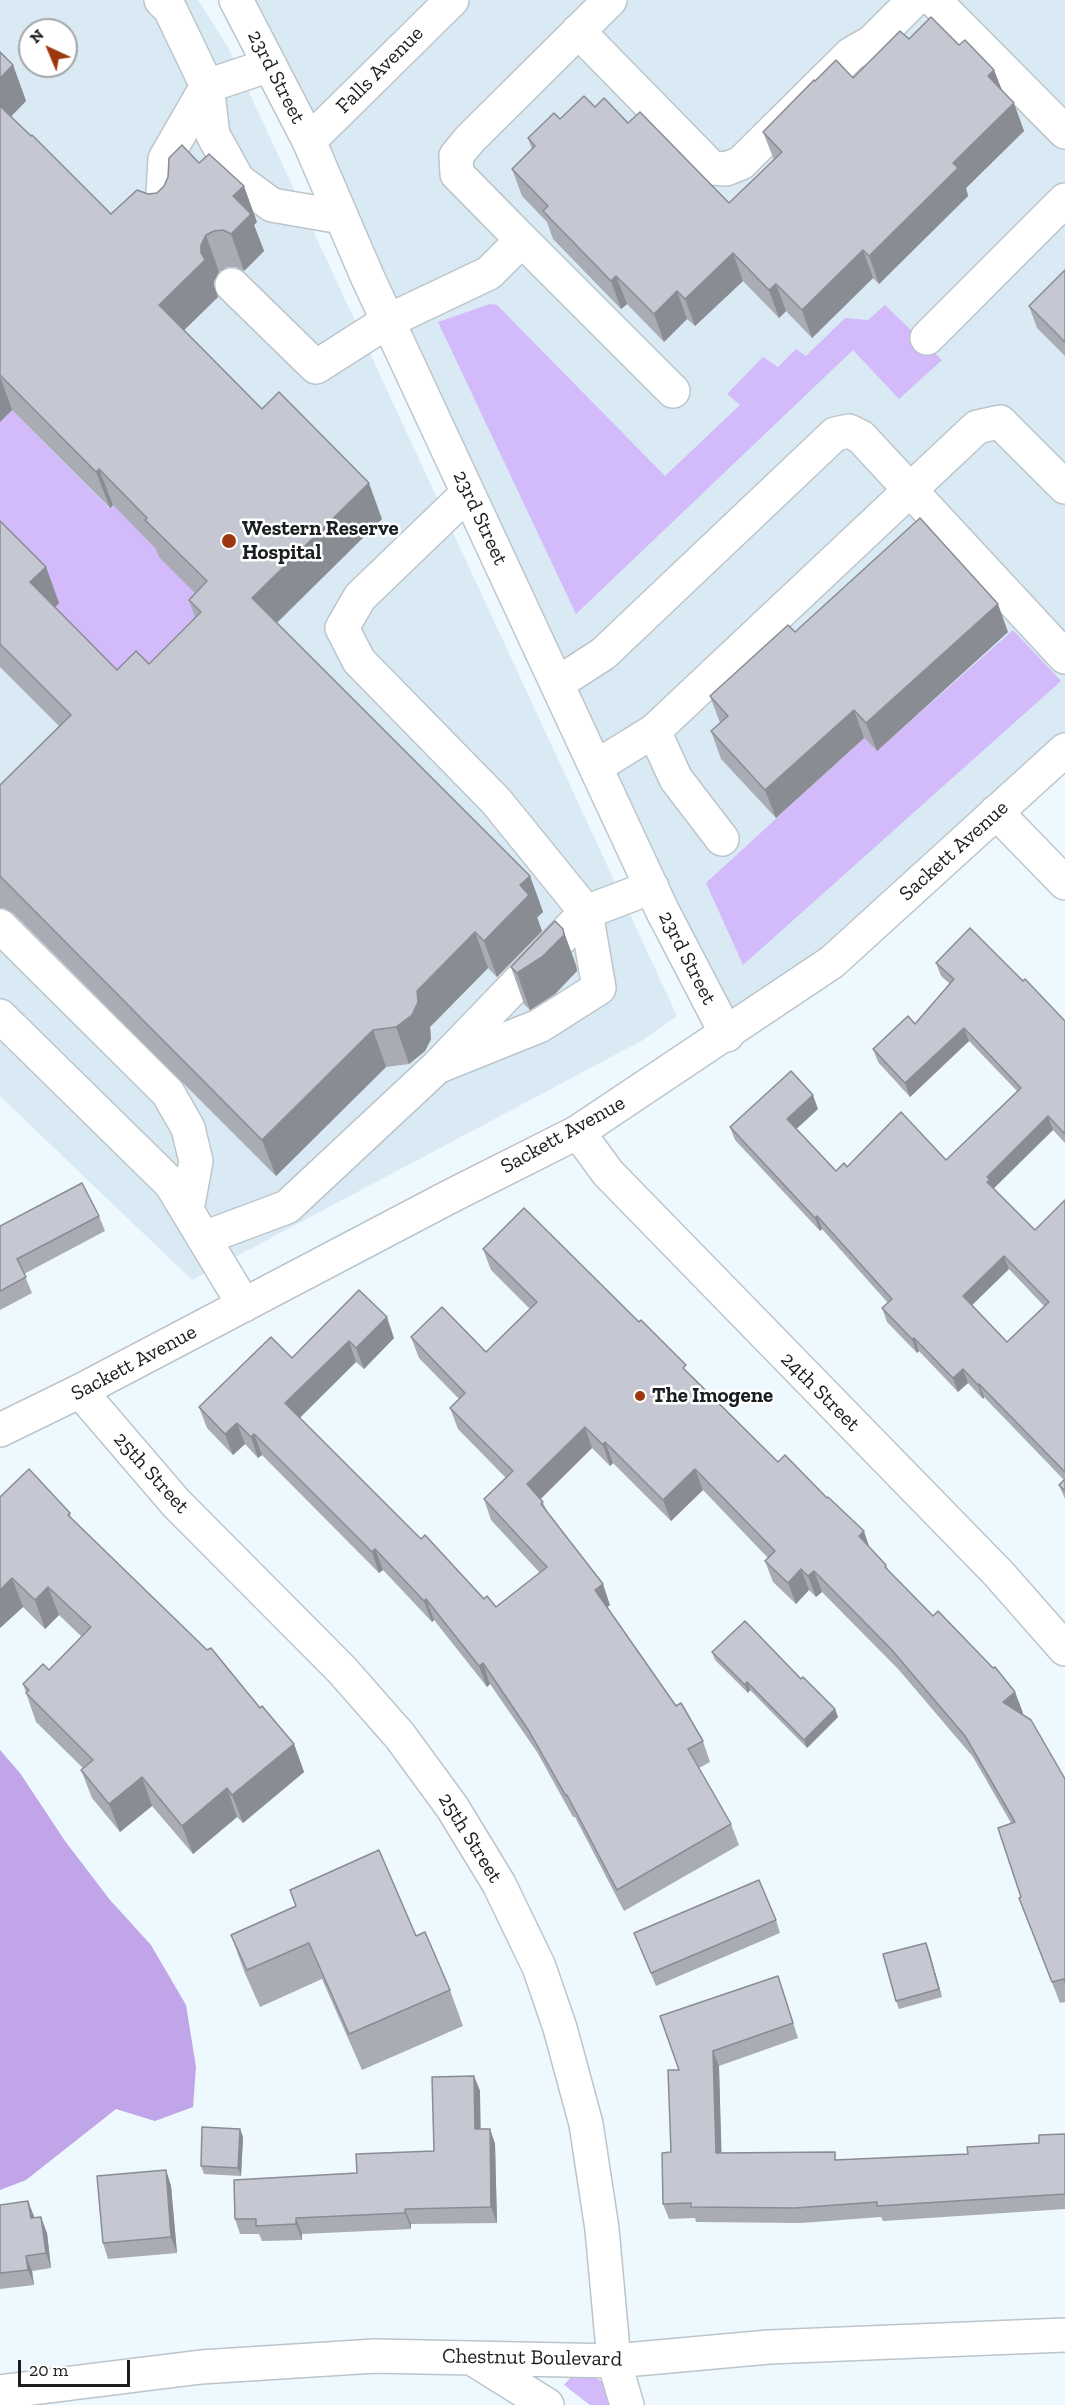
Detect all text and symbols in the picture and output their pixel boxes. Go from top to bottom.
north arrow [18,18,78,78]
street label: Falls Avenue [331,21,429,119]
text: N [26,25,48,47]
street label: 23rd Street [242,26,310,128]
street label: 23rd Street [447,467,513,569]
place label: Western Reserve Hospital [242,516,399,566]
marker: Western Reserve Hospital [220,532,238,550]
street label: Sackett Avenue [894,795,1014,907]
street label: 23rd Street [653,907,721,1009]
street label: Sackett Avenue [496,1090,630,1180]
street label: Sackett Avenue [67,1319,201,1407]
street label: 24th Street [775,1347,865,1437]
place label: The Imogene [652,1383,773,1409]
marker: The Imogene [633,1389,647,1403]
street label: 25th Street [108,1427,194,1519]
street label: 25th Street [432,1788,508,1888]
street label: Chestnut Boulevard [442,2344,622,2372]
scale bar [21,2348,134,2386]
text: 20 m [29,2359,68,2381]

